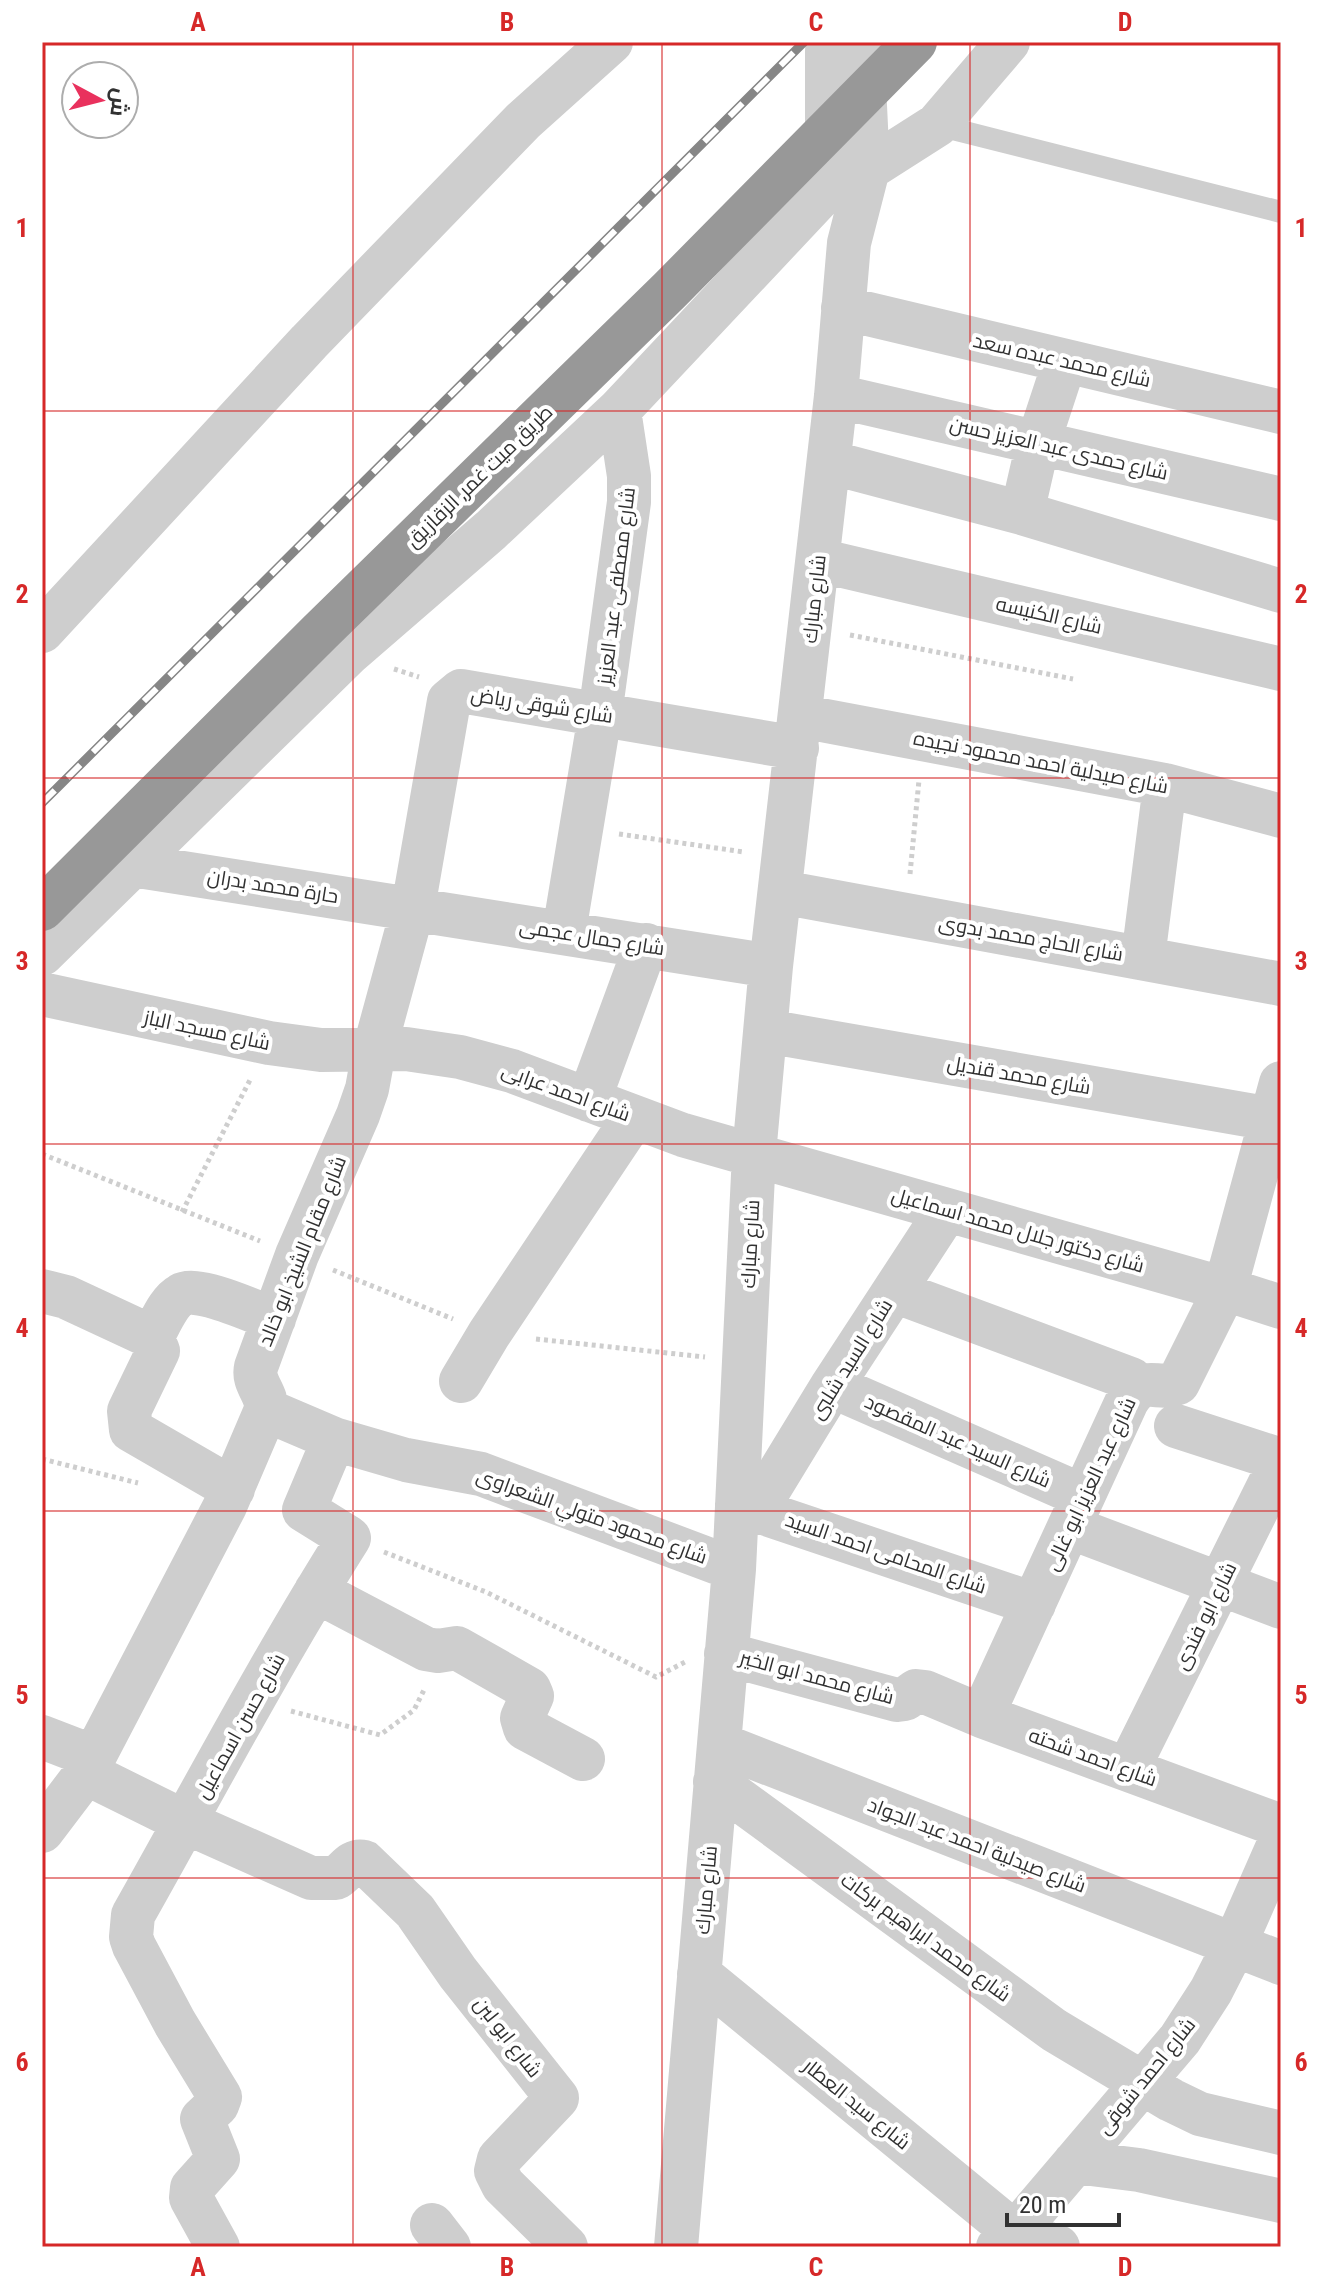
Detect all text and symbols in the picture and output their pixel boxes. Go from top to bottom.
text: A [190,7,206,37]
text: B [500,7,514,37]
text: C [809,7,824,37]
text: D [1118,7,1132,37]
north arrow [60,60,140,140]
text: ش [104,87,133,118]
text: 1 [15,213,29,243]
text: 1 [1294,213,1308,243]
street label: شارع محمد عبده سعد [970,328,1153,394]
street label: طريق ميت غمر, الزقازيق [401,400,558,553]
street label: شارع حمدى عبد العزيز حسن [947,411,1170,487]
street label: شارع مصطفى عبد العزيز [592,486,642,687]
street label: شارع مبارك [797,554,833,645]
text: 2 [15,579,29,609]
text: 2 [1294,579,1308,609]
street label: شارع الكنيسه [993,591,1104,641]
street label: شارع شوقى رياض [469,682,615,730]
street label: شارع صيدلية احمد محمود نجيده [911,726,1170,800]
street label: حارة محمد بدران [206,864,340,909]
street label: شارع الحاج محمد بدوى [937,910,1125,968]
street label: شارع جمال عجمى [517,914,666,962]
text: 3 [15,946,29,976]
text: 3 [1294,946,1308,976]
street label: شارع مسجد الباز [140,1005,272,1057]
street label: شارع محمد قنديل [945,1051,1093,1101]
street label: شارع احمد عرابى [498,1058,633,1128]
street label: شارع مقام الشيخ ابو خالد [253,1152,353,1350]
street label: شارع دكتور جلال محمد اسماعيل [888,1182,1147,1280]
street label: شارع مبارك [736,1199,766,1289]
street label: شارع السيد شلبى [804,1294,899,1425]
text: 4 [15,1313,29,1343]
text: 4 [1294,1313,1308,1343]
street label: شارع السيد عبد المقصود [860,1389,1055,1495]
street label: شارع عبد العزيز ابو غالى [1039,1394,1143,1575]
street label: شارع محمود متولي الشعراوى [472,1463,711,1573]
street label: شارع المحامى احمد السيد [782,1507,990,1601]
street label: شارع ابو فندى [1169,1558,1243,1675]
street label: شارع محمد ابو الخير [736,1645,897,1711]
street label: شارع حسن اسماعيل [190,1649,292,1804]
text: 5 [15,1680,29,1710]
text: 5 [1294,1680,1308,1710]
street label: شارع احمد شحته [1025,1723,1160,1793]
street label: شارع صيدلية احمد عبد الجواد [864,1792,1089,1900]
street label: شارع مبارك [690,1845,724,1935]
street label: شارع محمد ابراهيم بركات [835,1867,1016,2008]
street label: شارع ابو لبن [468,1992,547,2083]
street label: شارع احمد شوقى [1092,2013,1202,2140]
text: 6 [15,2047,29,2077]
text: 6 [1294,2047,1308,2077]
street label: شارع سيد العطار [797,2053,915,2156]
scale bar [1007,2177,1119,2227]
text: 20 m [1019,2191,1066,2219]
text: A [190,2252,206,2282]
text: B [500,2252,514,2282]
text: C [809,2252,824,2282]
text: D [1118,2252,1132,2282]

